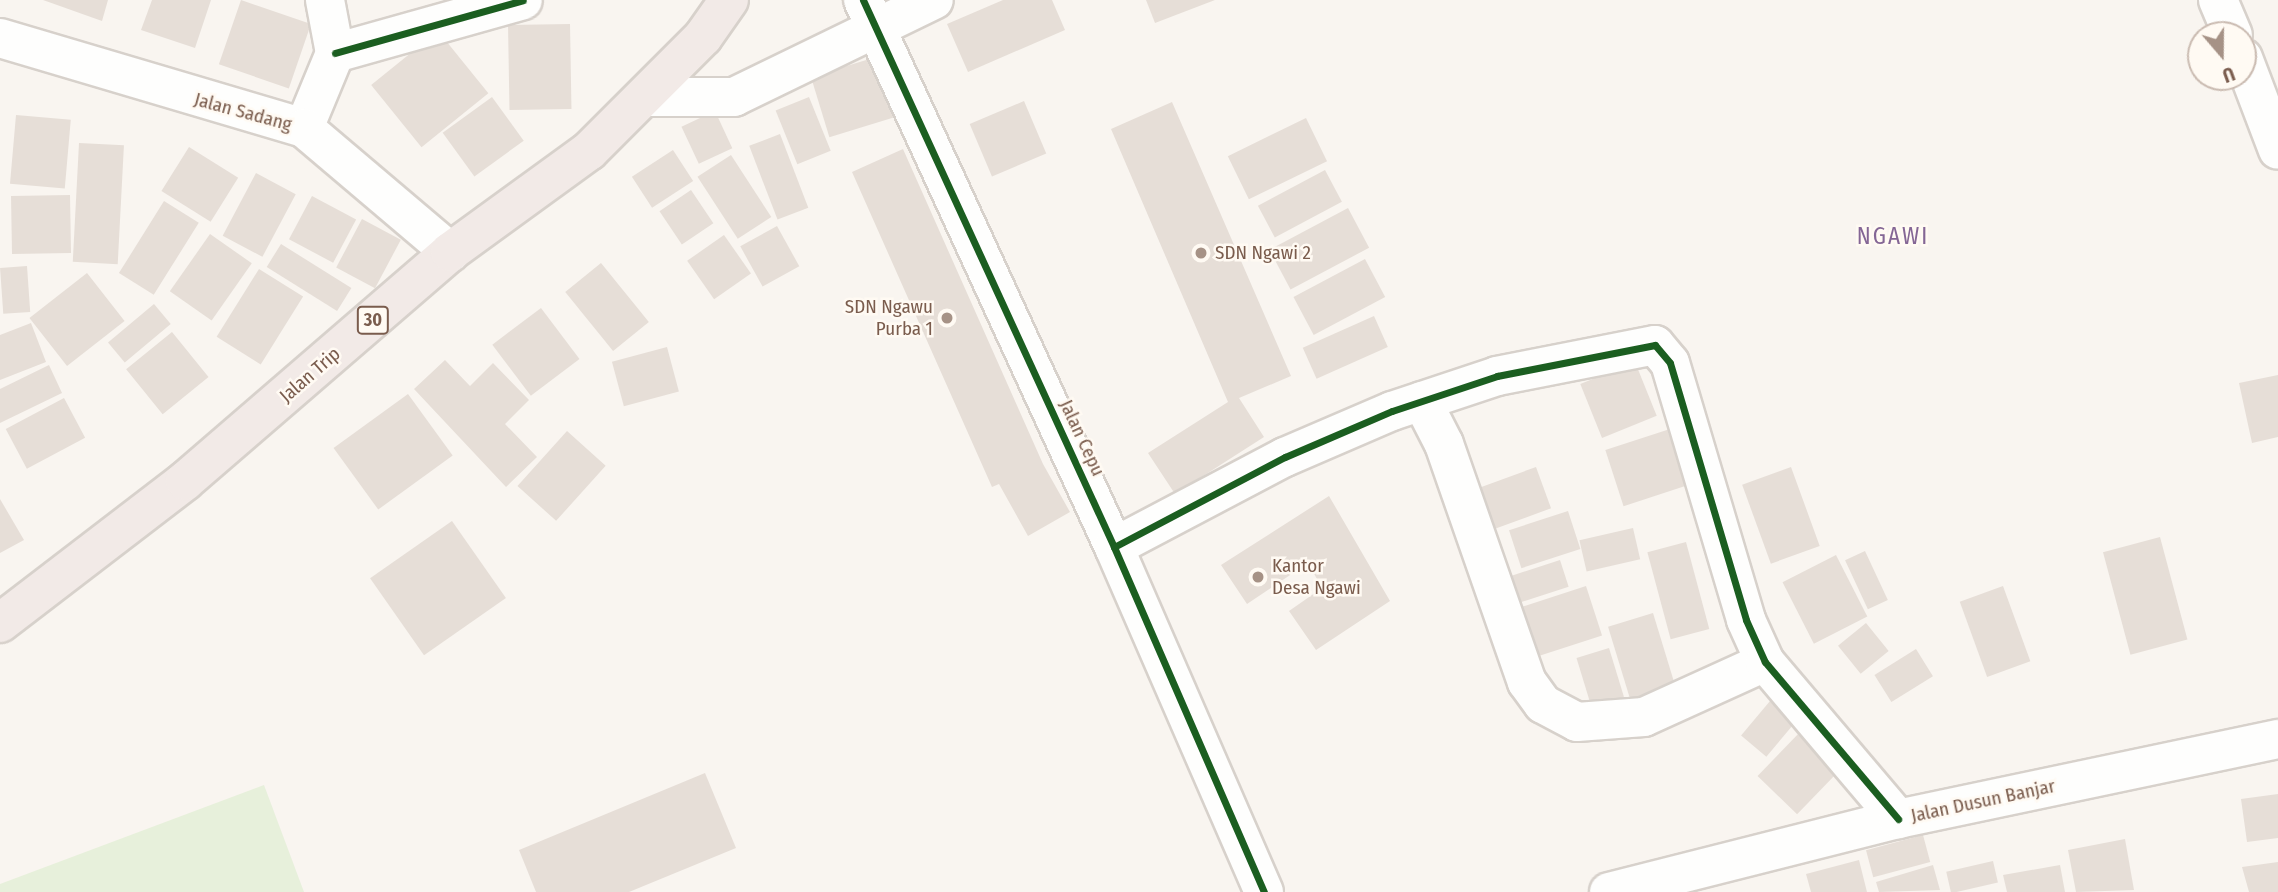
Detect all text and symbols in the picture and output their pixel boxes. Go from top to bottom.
north arrow [2187,21,2257,91]
text: U [2219,62,2238,87]
street label: Jalan Sadang [192,88,294,136]
district label: NGAWI [1857,222,1929,250]
place label: SDN Ngawi 2 [1215,242,1311,264]
marker: SDN Ngawi 2 [1193,245,1209,261]
place label: SDN Ngawu Purba 1 [845,296,933,340]
road number: 30 [356,306,390,334]
marker: SDN Ngawu Purba 1 [939,310,955,326]
street label: Jalan Trip [275,343,345,407]
street label: Jalan Cepu [1054,396,1110,480]
place label: Kantor Desa Ngawi [1272,555,1361,599]
marker: Kantor Desa Ngawi [1250,569,1266,585]
street label: Jalan Dusun Banjar [1909,775,2057,827]

